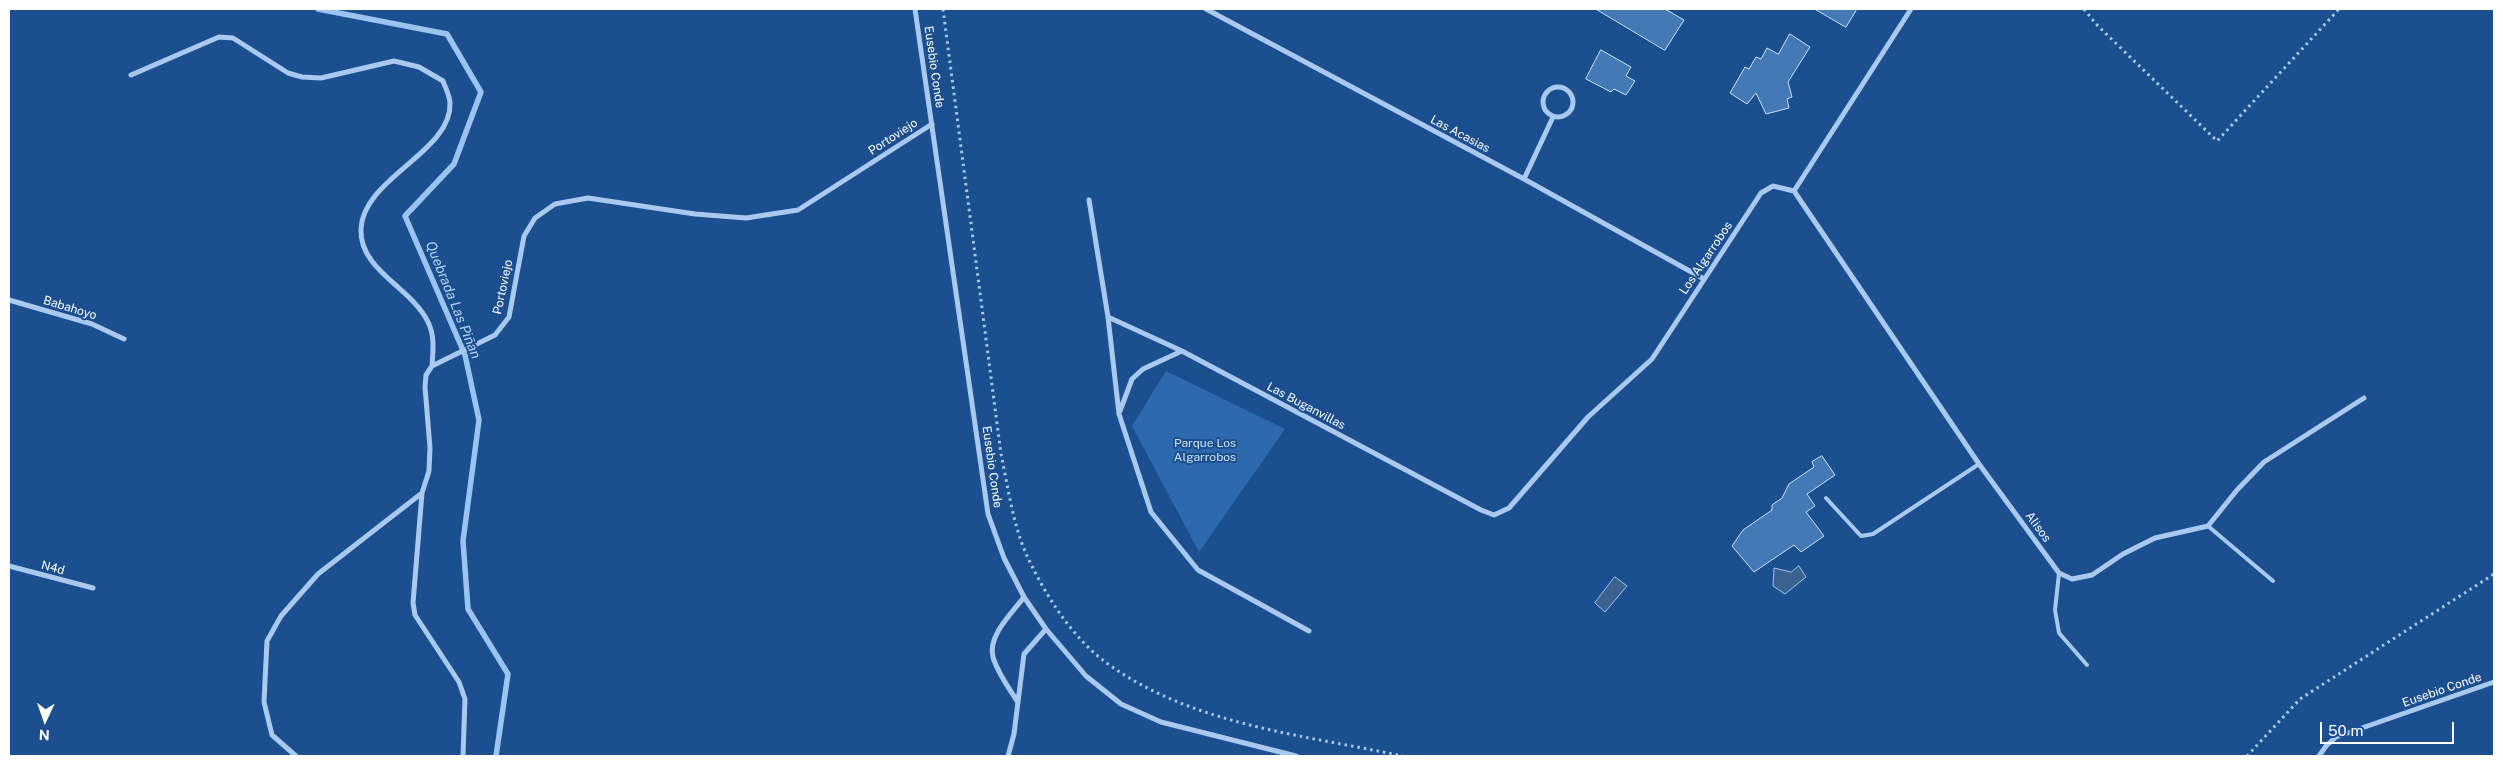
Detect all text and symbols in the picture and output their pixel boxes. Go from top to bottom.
street label: Eusebio Conde [921,25,947,109]
street label: Las Acasias [1428,112,1492,156]
street label: Portoviejo [866,116,920,158]
street label: Los Algarrobos [1676,219,1736,297]
water label: Quebrada Las Piñan [422,239,484,361]
street label: Portoviejo [490,258,516,316]
street label: Babahoyo [42,293,98,323]
street label: Las Buganvillas [1264,379,1348,433]
street label: Eusebio Conde [979,425,1005,509]
park label: Parque Los Algarrobos [1174,436,1236,464]
street label: Alisos [2022,509,2054,545]
street label: N4d [40,558,66,578]
street label: Eusebio Conde [2400,670,2484,710]
north arrow [20,695,70,745]
scale bar [2323,712,2457,744]
text: 50 m [2328,722,2363,739]
text: N [38,727,50,743]

